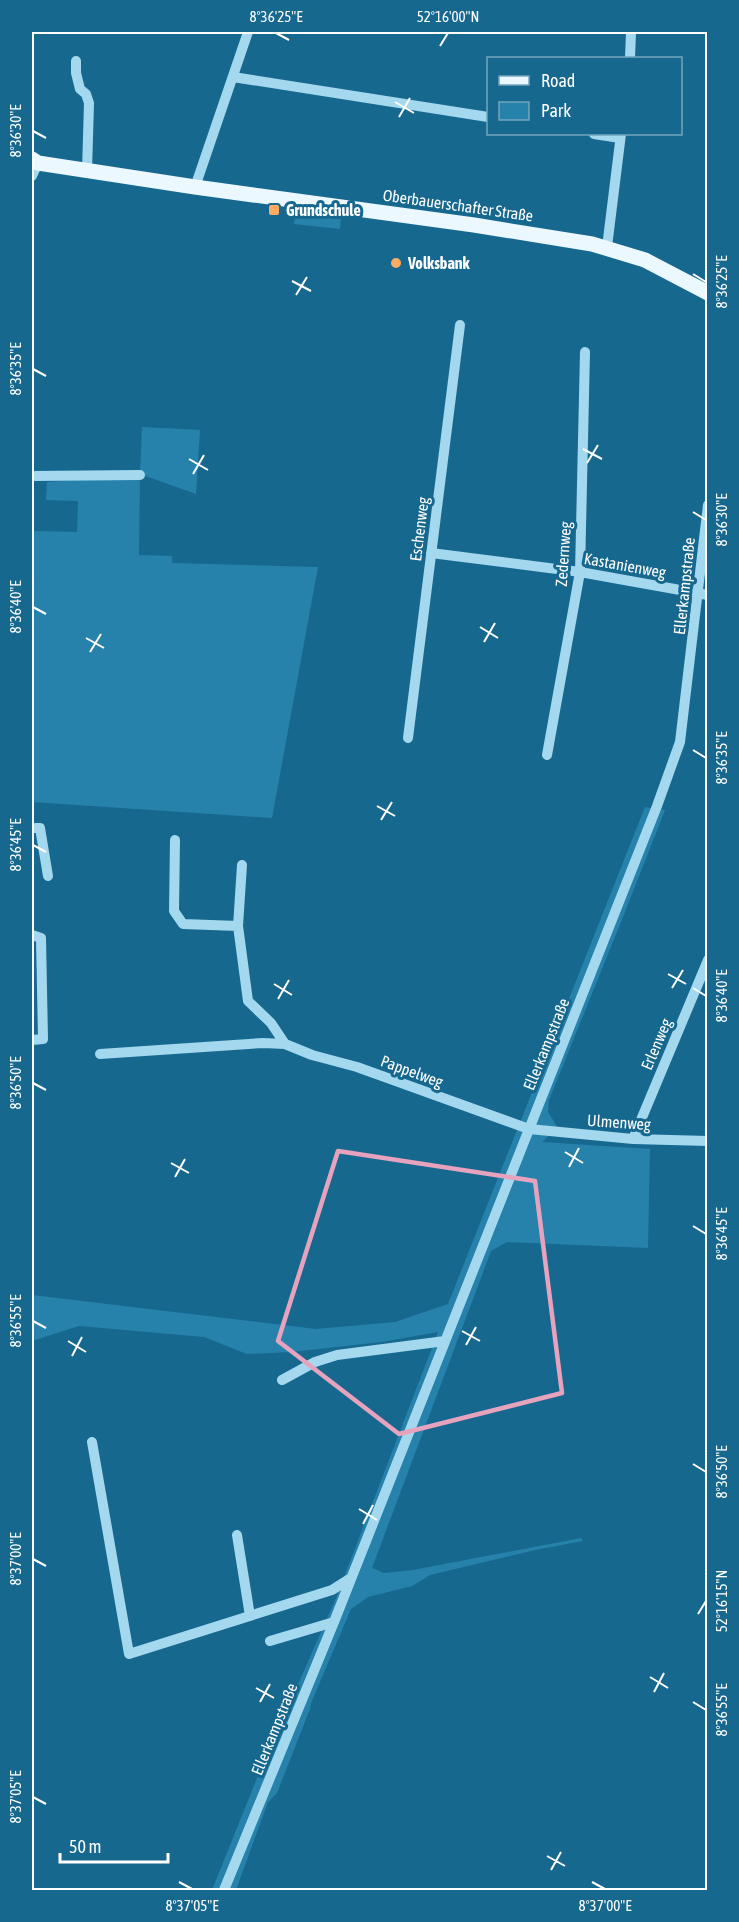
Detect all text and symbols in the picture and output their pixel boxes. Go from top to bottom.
text: 8°36'25"E [249,8,303,25]
text: 52°16'00"N [417,8,479,25]
legend [487,57,682,135]
text: Road [541,70,575,91]
text: Park [541,100,571,121]
text: 8°36'30"E [7,104,24,158]
street label: Oberbauerschafter Straße [382,186,534,224]
place label: Grundschule [286,201,361,219]
marker: Grundschule [267,203,281,217]
place label: Volksbank [407,254,471,272]
text: 8°36'25"E [713,255,730,309]
marker: Volksbank [389,256,403,270]
text: 8°36'35"E [7,342,24,396]
text: 8°36'30"E [713,493,730,547]
street label: Eschenweg [406,496,433,562]
street label: Zedernweg [552,521,575,587]
street label: Ellerkampstraße [670,537,699,636]
street label: Kastanienweg [583,549,667,582]
text: 8°36'40"E [7,580,24,634]
text: 8°36'35"E [713,731,730,785]
text: 8°36'45"E [7,818,24,872]
text: 8°36'40"E [713,969,730,1023]
street label: Ellerkampstraße [519,995,574,1093]
street label: Erlenweg [637,1015,676,1073]
street label: Pappelweg [378,1051,446,1092]
text: 8°36'50"E [7,1056,24,1110]
street label: Ulmenweg [586,1111,652,1134]
text: 8°36'45"E [713,1207,730,1261]
text: 8°36'55"E [7,1294,24,1348]
text: 8°36'50"E [713,1445,730,1499]
text: 8°37'00"E [7,1532,24,1586]
text: 52°16'15"N [713,1570,730,1632]
street label: Ellerkampstraße [247,1680,302,1778]
text: 8°36'55"E [713,1683,730,1737]
text: 8°37'05"E [7,1770,24,1824]
scale bar [60,1826,168,1864]
text: 50 m [69,1836,101,1857]
text: 8°37'05"E [165,1897,219,1914]
text: 8°37'00"E [578,1897,632,1914]

